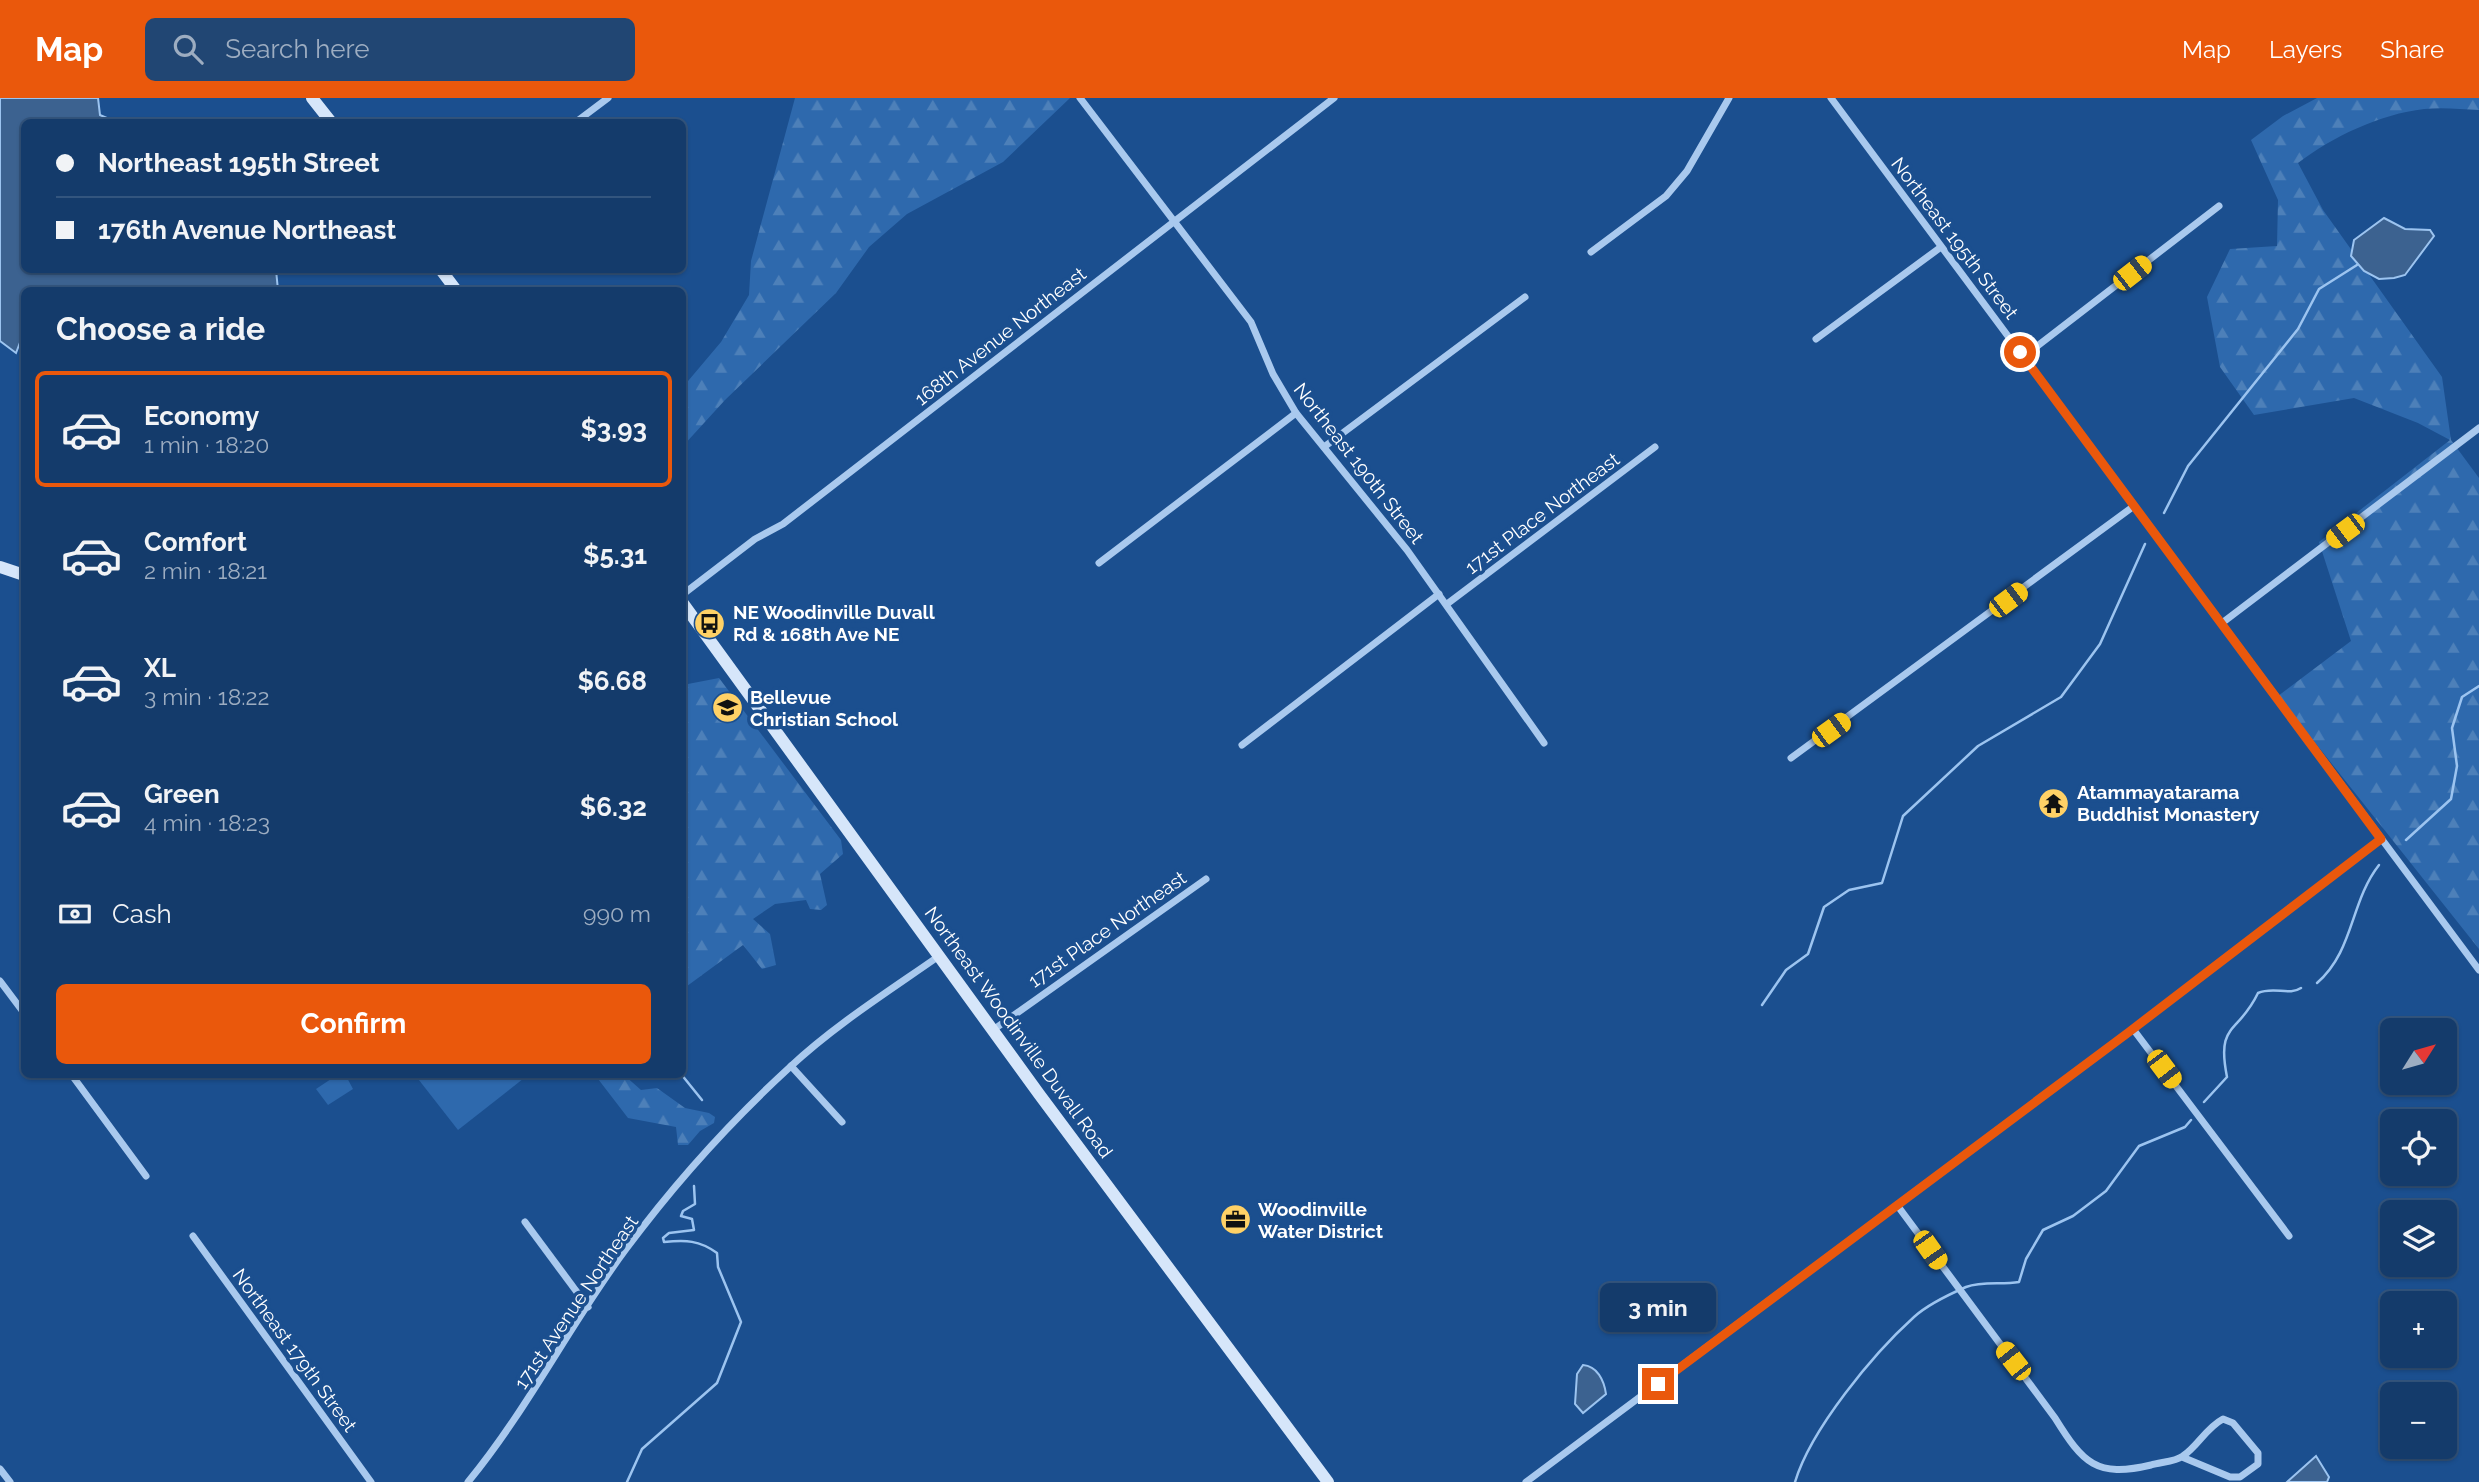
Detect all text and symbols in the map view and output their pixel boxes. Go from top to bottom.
search box [145,18,635,81]
text: Map [35,30,103,69]
icon: search [169,30,207,68]
text: Search here [225,34,370,64]
text: Map [2182,35,2231,64]
text: Layers [2269,35,2342,64]
text: Share [2380,35,2444,64]
text: Northeast 195th Street [98,148,380,178]
street label: Northeast 195th Street [1887,153,2023,324]
text: 176th Avenue Northeast [98,215,396,245]
car [2109,252,2156,294]
street label: 168th Avenue Northeast [910,262,1090,410]
text: Choose a ride [56,310,265,347]
route start [2004,336,2036,368]
street label: Northeast 190th Street [1289,378,1429,548]
icon: car [60,398,123,461]
text: Economy [144,401,259,431]
text: $3.93 [580,414,647,444]
text: 1 min · 18:20 [144,431,269,458]
street label: 171st Place Northeast [1461,447,1624,578]
car [2322,510,2369,552]
icon: car [60,524,123,587]
text: Comfort [144,527,247,557]
text: $5.31 [583,540,647,570]
text: 2 min · 18:21 [144,557,267,584]
car [1985,579,2032,621]
place label: NE Woodinville Duvall Rd & 168th Ave NE [733,601,936,645]
bus stop icon: NE Woodinville Duvall Rd & 168th Ave NE [693,606,727,640]
icon: car [60,650,123,713]
text: XL [144,653,176,683]
text: $6.68 [577,666,647,696]
text: 3 min · 18:22 [144,683,270,710]
place label: Bellevue Christian School [750,686,899,730]
school or university icon: Bellevue Christian School [710,691,744,725]
car [1808,709,1855,751]
icon: car [60,776,123,839]
text: Green [144,779,220,809]
place label: Atammayatarama Buddhist Monastery [2077,781,2260,825]
temple icon: Atammayatarama Buddhist Monastery [2037,786,2071,820]
text: $6.32 [580,792,647,822]
text: 4 min · 18:23 [144,809,270,836]
street label: 171st Place Northeast [1024,866,1191,992]
icon: cash [56,895,94,933]
text: Cash [112,899,172,929]
text: 990 m [583,900,651,927]
street label: Northeast Woodinville Duvall Road [920,902,1118,1162]
button: Confirm [56,984,651,1064]
north arrow [2380,1018,2457,1096]
map controls [2380,1018,2457,1459]
car [2143,1046,2186,1092]
button: locate [2380,1109,2457,1186]
place label: Woodinville Water District [1258,1198,1384,1242]
button: layers [2380,1200,2457,1277]
office icon: Woodinville Water District [1218,1203,1252,1237]
street label: 171st Avenue Northeast [510,1211,643,1393]
car [1910,1227,1951,1273]
street label: Northeast 179th Street [228,1264,362,1436]
callout: 3 min [1600,1282,1716,1332]
button: + [2380,1291,2457,1368]
text: 3 min [1628,1294,1688,1321]
car [1992,1338,2035,1384]
route end [1642,1368,1674,1400]
button: − [2380,1382,2457,1459]

